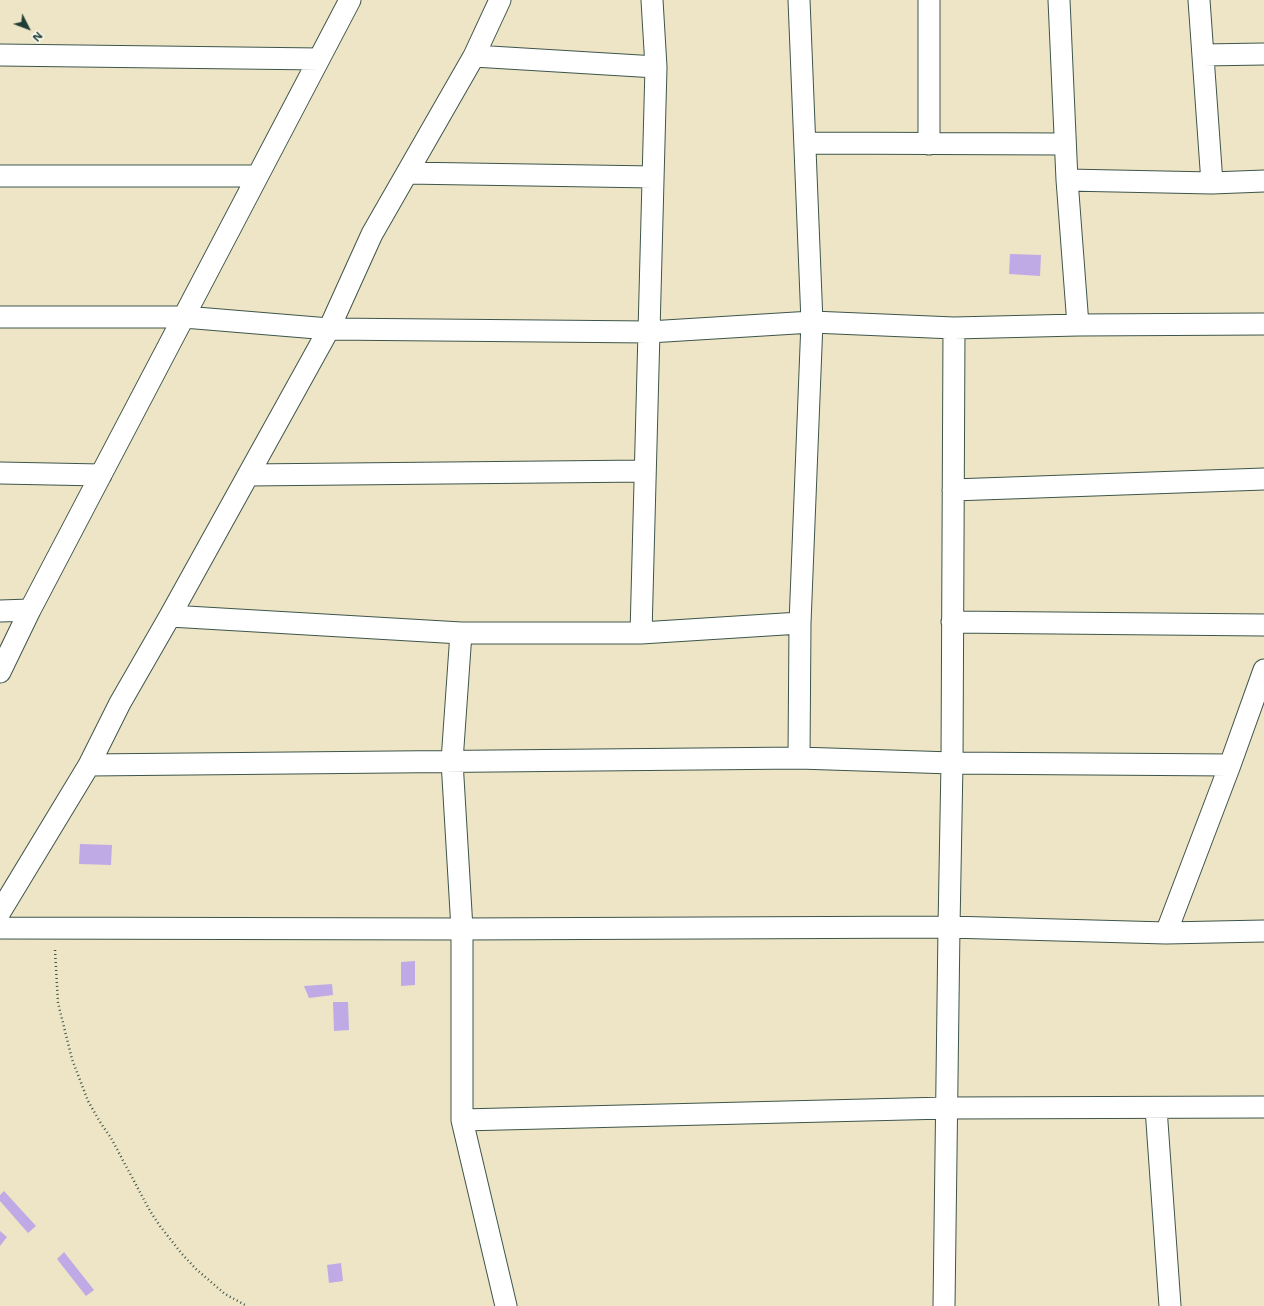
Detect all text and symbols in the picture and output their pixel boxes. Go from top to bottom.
north arrow [8,8,48,48]
text: N [29,28,46,45]

